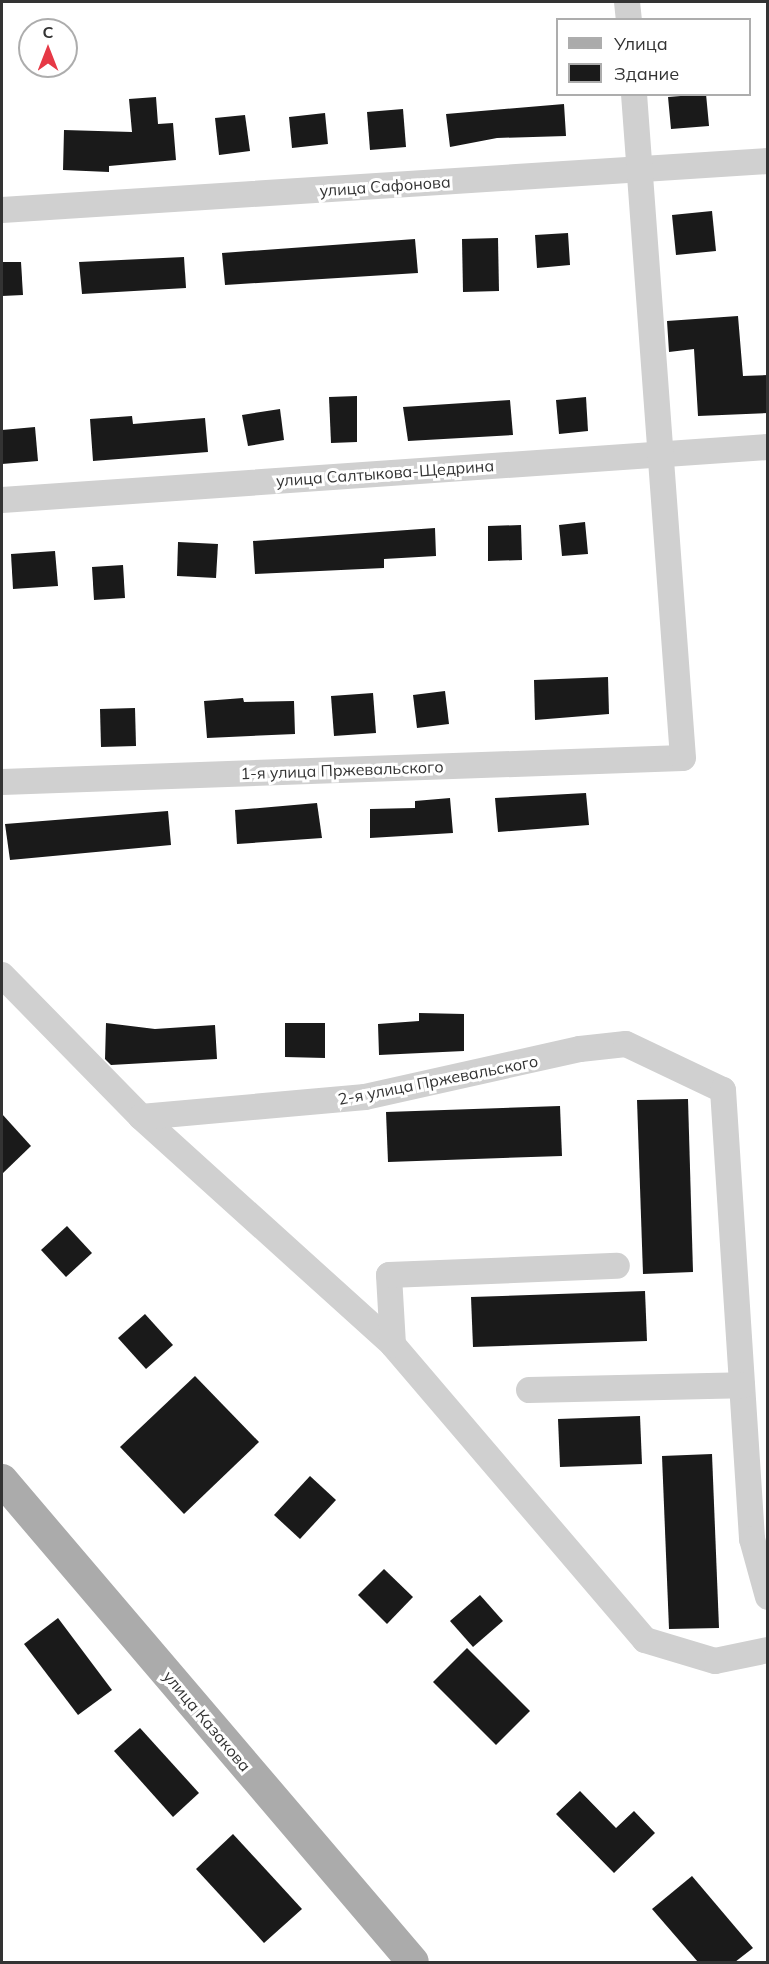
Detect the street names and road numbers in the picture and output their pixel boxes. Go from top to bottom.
street label: улица Сафонова [319,172,451,200]
street label: улица Салтыкова-Щедрина [275,456,495,490]
street label: 1-я улица Пржевальского [240,757,444,783]
street label: 2-я улица Пржевальского [336,1051,540,1109]
street label: улица Казакова [159,1667,255,1775]

